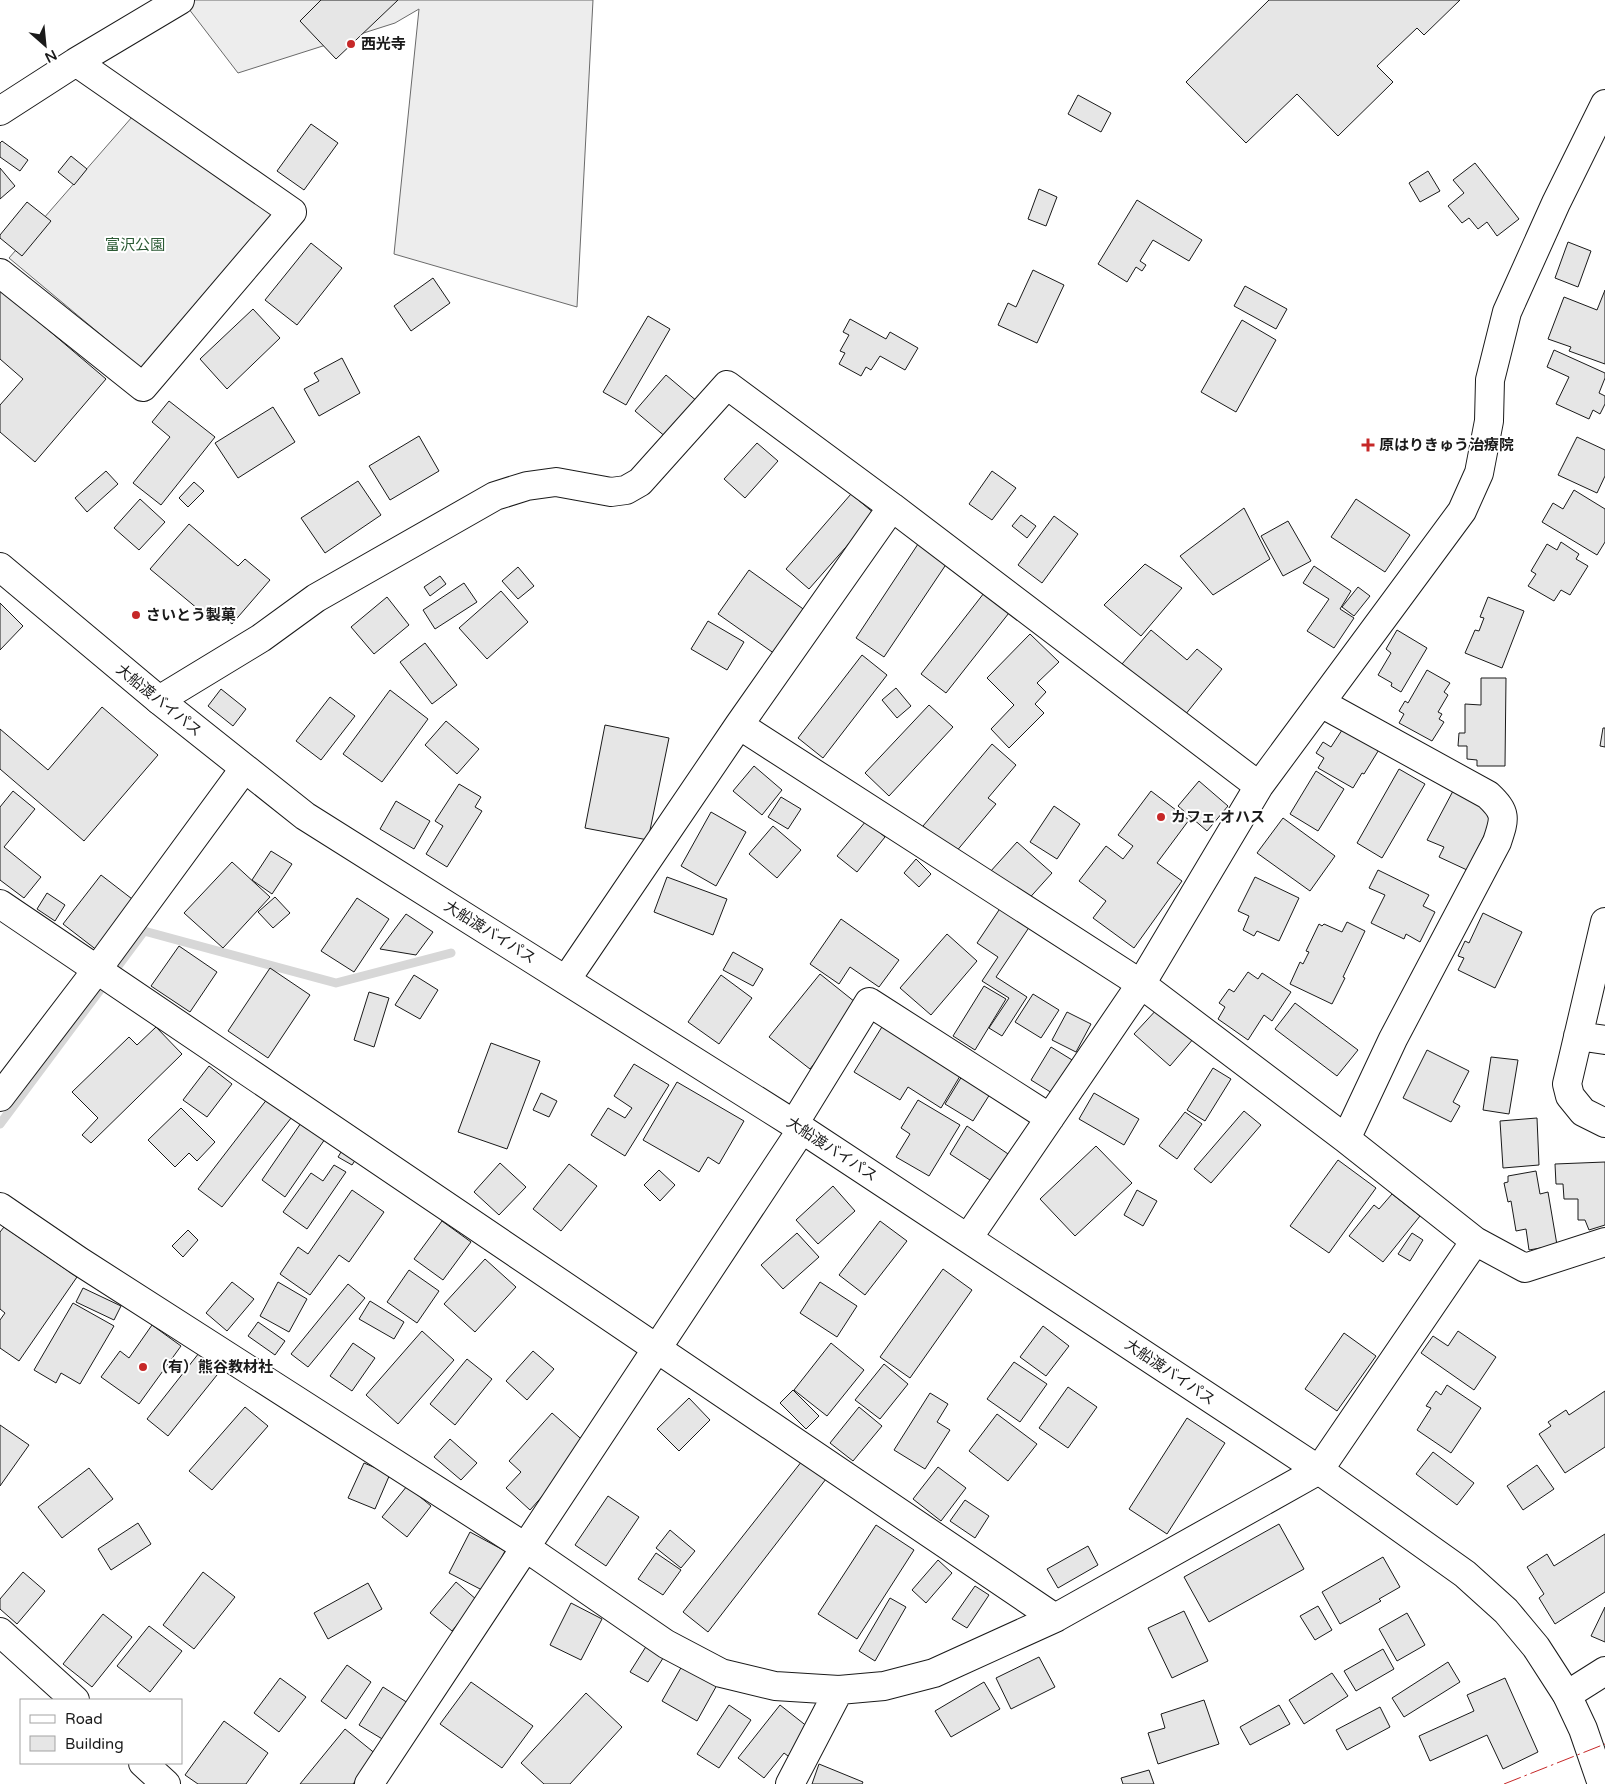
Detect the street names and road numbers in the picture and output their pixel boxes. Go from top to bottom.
street label: 大船渡バイパス [113,660,205,740]
street label: 大船渡バイパス [441,897,539,967]
street label: 大船渡バイパス [783,1113,881,1185]
street label: 大船渡バイパス [1122,1335,1218,1409]

